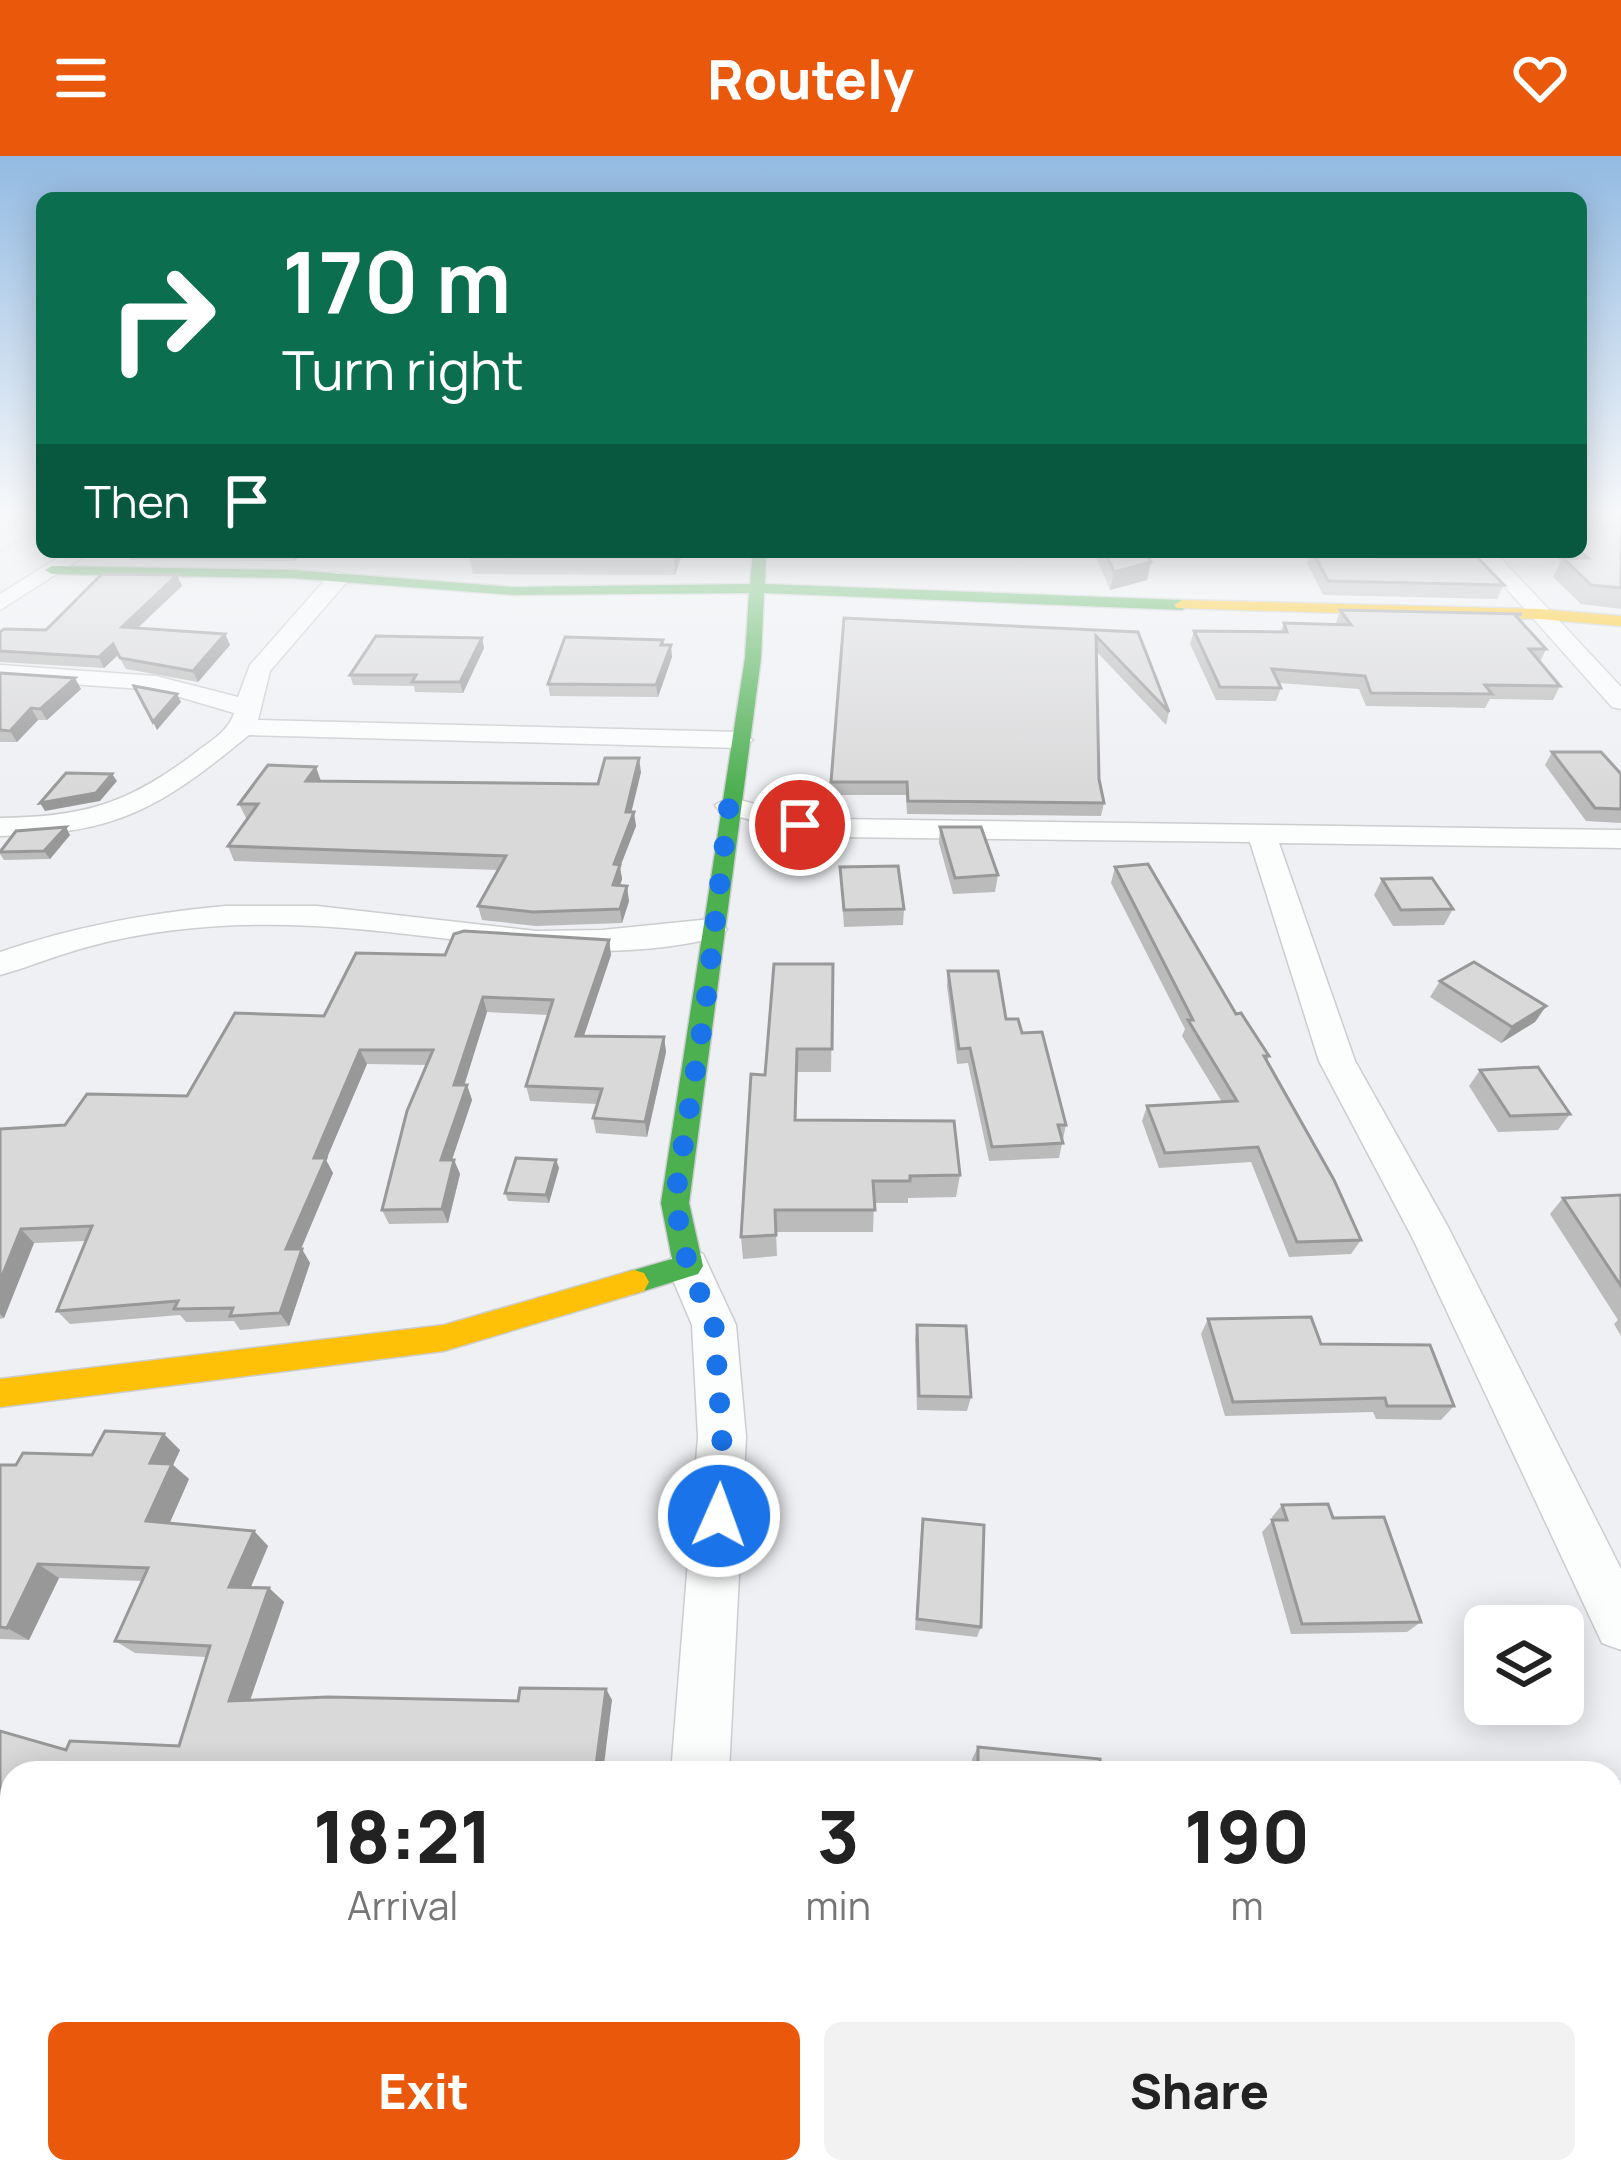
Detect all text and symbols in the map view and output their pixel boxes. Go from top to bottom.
text: Routely [707,41,914,115]
icon: menu [48,45,114,111]
icon: heart [1507,45,1573,111]
text: 170 m [282,223,511,338]
icon: right [84,240,240,396]
text: Turn right [282,332,524,406]
icon: arrive [214,468,280,534]
text: Then [84,470,190,532]
pin [749,774,851,876]
icon: arrive [767,792,833,858]
position arrow [656,1453,782,1579]
map controls [1464,1605,1584,1725]
button: layers [1464,1605,1584,1725]
text: 18:21 [313,1786,492,1885]
text: 3 [817,1786,859,1885]
text: 190 [1184,1786,1310,1885]
text: Arrival [347,1878,458,1932]
text: min [806,1878,871,1932]
text: m [1230,1878,1263,1932]
button: Exit [48,2022,800,2160]
button: Share [824,2022,1575,2160]

